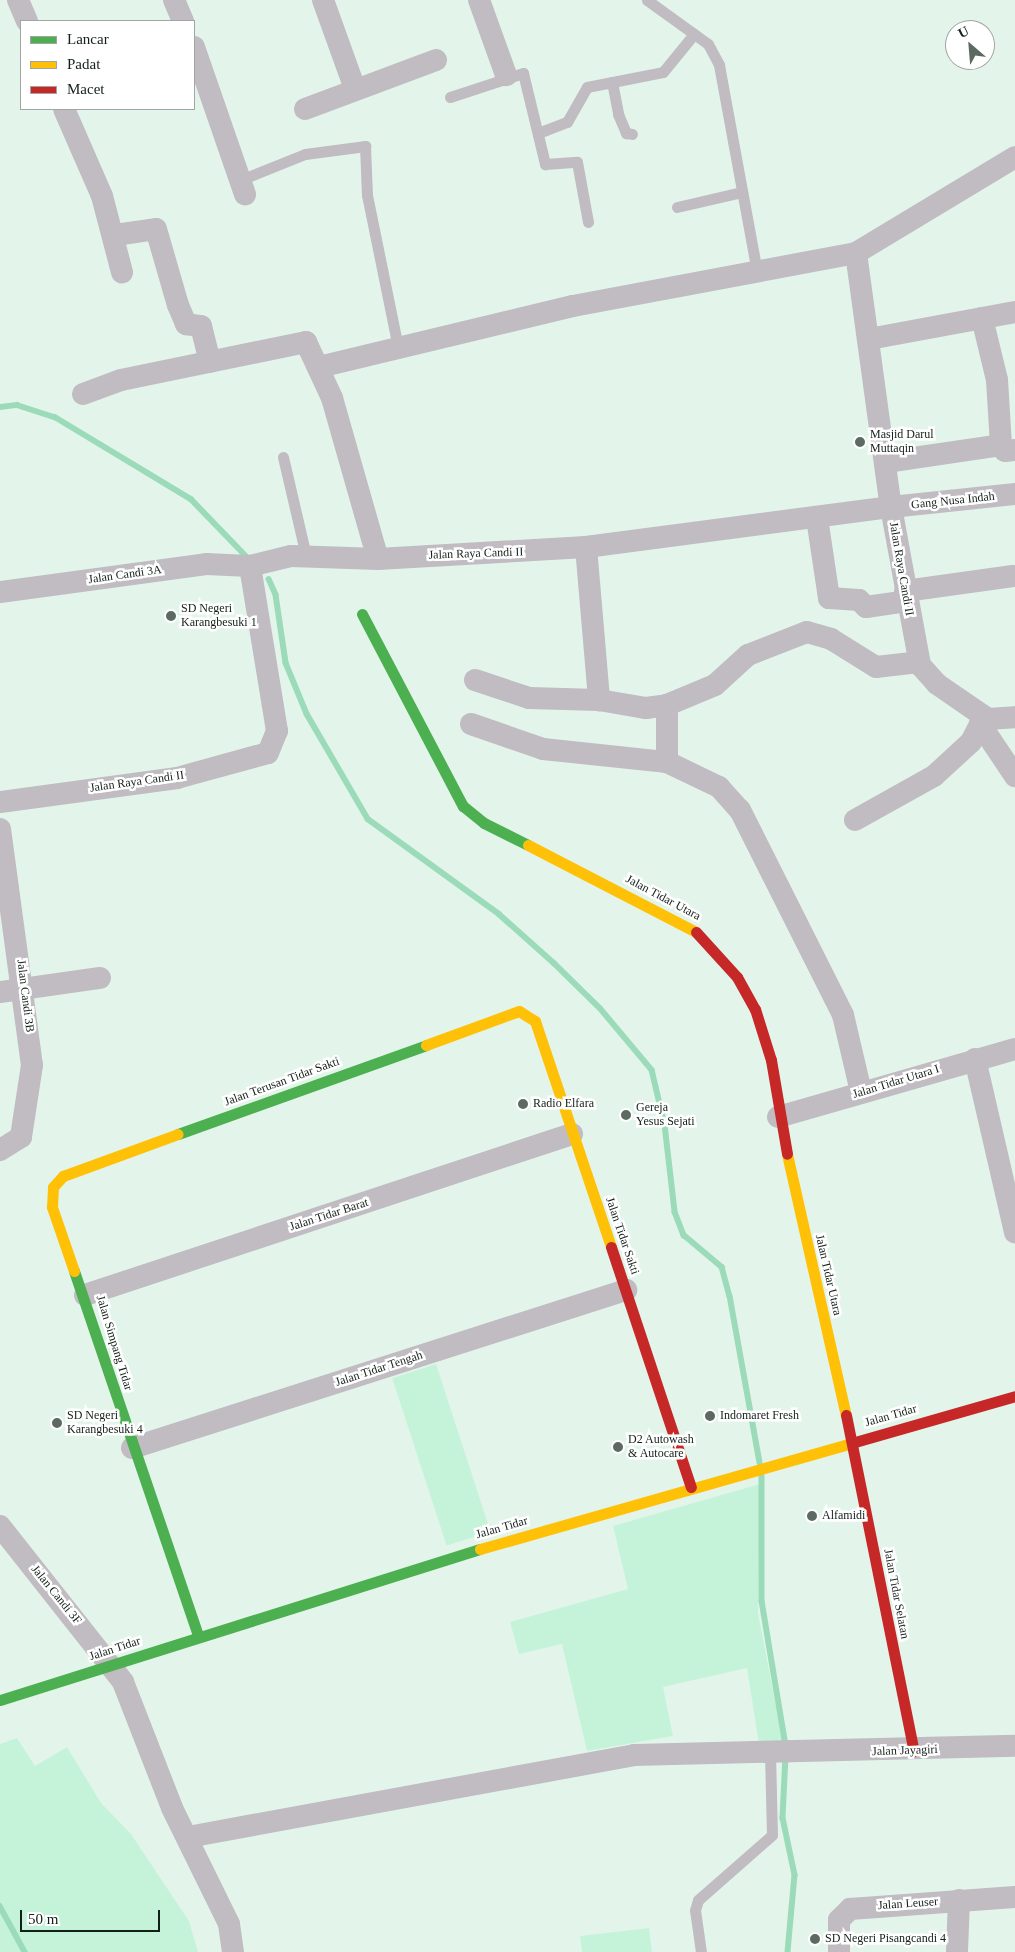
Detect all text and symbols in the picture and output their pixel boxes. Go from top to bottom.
legend [20,20,195,110]
north arrow [945,20,995,70]
text: U [956,23,971,41]
text: Lancar [67,31,109,47]
text: Padat [67,56,100,72]
text: Macet [67,81,104,97]
place label: Masjid Darul Muttaqin [870,428,934,456]
marker: Masjid Darul Muttaqin [854,436,866,448]
street label: Gang Nusa Indah [910,489,996,513]
street label: Jalan Raya Candi II [886,521,916,617]
street label: Jalan Raya Candi II [428,545,524,563]
street label: Jalan Candi 3A [87,563,163,587]
place label: SD Negeri Karangbesuki 1 [181,602,257,630]
marker: SD Negeri Karangbesuki 1 [165,610,177,622]
street label: Jalan Raya Candi II [89,768,185,796]
street label: Jalan Tidar Utara [623,872,703,924]
street label: Jalan Candi 3B [13,959,37,1033]
street label: Jalan Terusan Tidar Sakti [222,1054,342,1110]
street label: Jalan Tidar Utara I [851,1062,941,1102]
place label: Radio Elfara [533,1097,594,1111]
marker: Radio Elfara [517,1098,529,1110]
place label: Gereja Yesus Sejati [636,1101,694,1129]
marker: Gereja Yesus Sejati [620,1109,632,1121]
street label: Jalan Tidar Barat [288,1195,370,1235]
street label: Jalan Tidar Sakti [602,1195,642,1277]
street label: Jalan Tidar Utara [812,1233,844,1317]
street label: Jalan Simpang Tidar [93,1294,135,1392]
street label: Jalan Tidar Tengah [333,1348,425,1390]
street label: Jalan Tidar [863,1402,919,1430]
place label: SD Negeri Karangbesuki 4 [67,1409,143,1437]
place label: Indomaret Fresh [720,1409,799,1423]
marker: Indomaret Fresh [704,1410,716,1422]
marker: SD Negeri Karangbesuki 4 [51,1417,63,1429]
place label: D2 Autowash & Autocare [628,1433,694,1461]
marker: D2 Autowash & Autocare [612,1441,624,1453]
place label: Alfamidi [822,1509,865,1523]
marker: Alfamidi [806,1510,818,1522]
street label: Jalan Tidar [474,1514,530,1542]
street label: Jalan Tidar Selatan [880,1548,912,1640]
street label: Jalan Candi 3F [28,1562,84,1628]
street label: Jalan Tidar [87,1634,143,1664]
street label: Jalan Jayagiri [872,1743,938,1759]
street label: Jalan Leuser [877,1895,939,1913]
scale bar [22,1900,162,1932]
text: 50 m [28,1911,58,1927]
place label: SD Negeri Pisangcandi 4 [825,1932,946,1946]
marker: SD Negeri Pisangcandi 4 [809,1933,821,1945]

